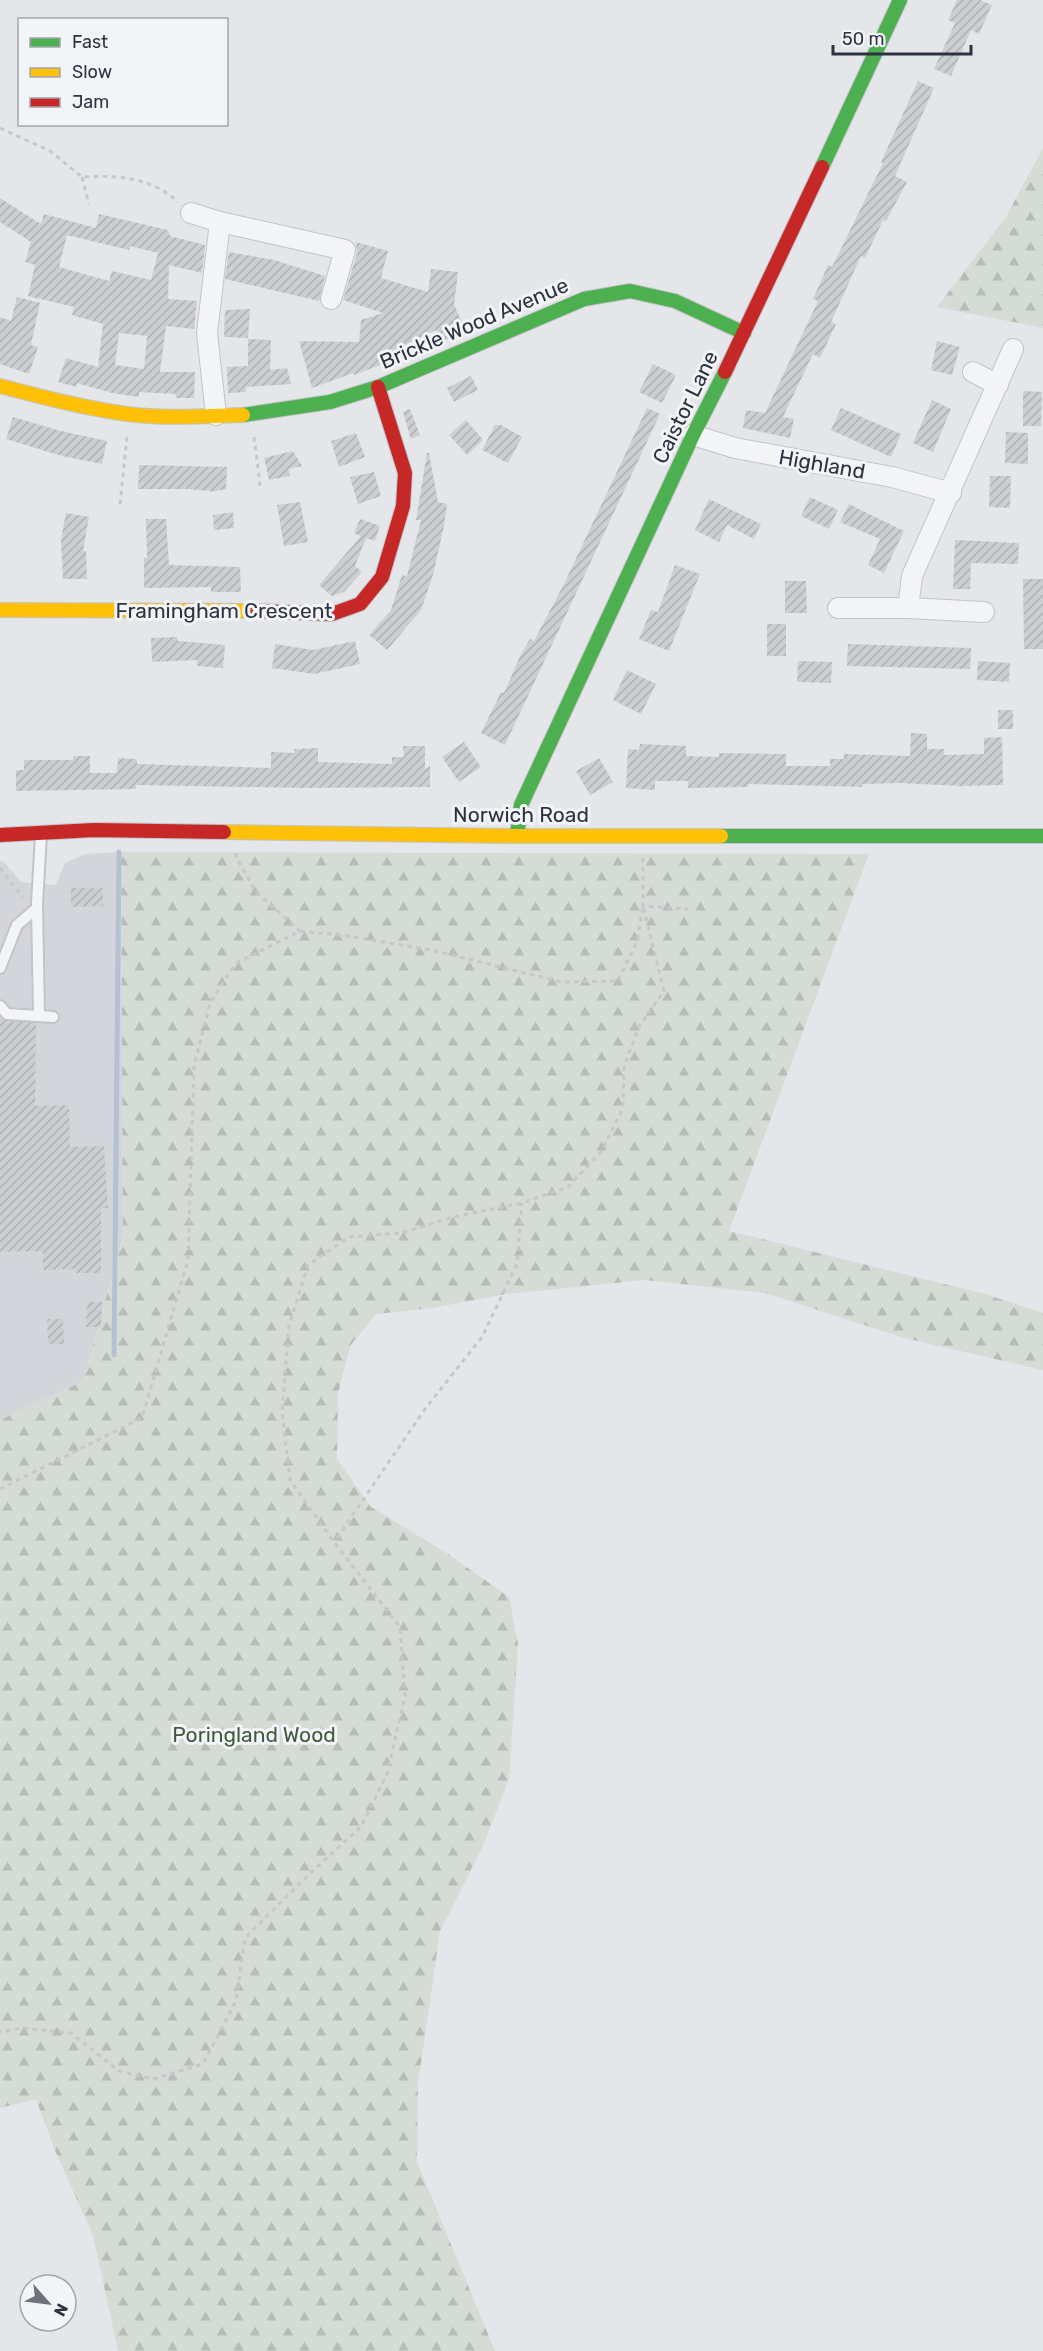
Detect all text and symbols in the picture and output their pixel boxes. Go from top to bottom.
legend [18,18,228,126]
scale bar [833,18,971,56]
text: 50 m [842,28,885,50]
text: Fast [72,31,108,53]
text: Slow [72,61,112,83]
text: Jam [72,91,109,113]
street label: Brickle Wood Avenue [376,272,572,374]
street label: Caistor Lane [647,347,723,467]
street label: Highland [777,444,867,484]
street label: Framingham Crescent [116,598,332,623]
street label: Norwich Road [453,802,589,827]
park label: Poringland Wood [172,1722,336,1747]
north arrow [18,2273,78,2333]
text: N [50,2300,72,2319]

